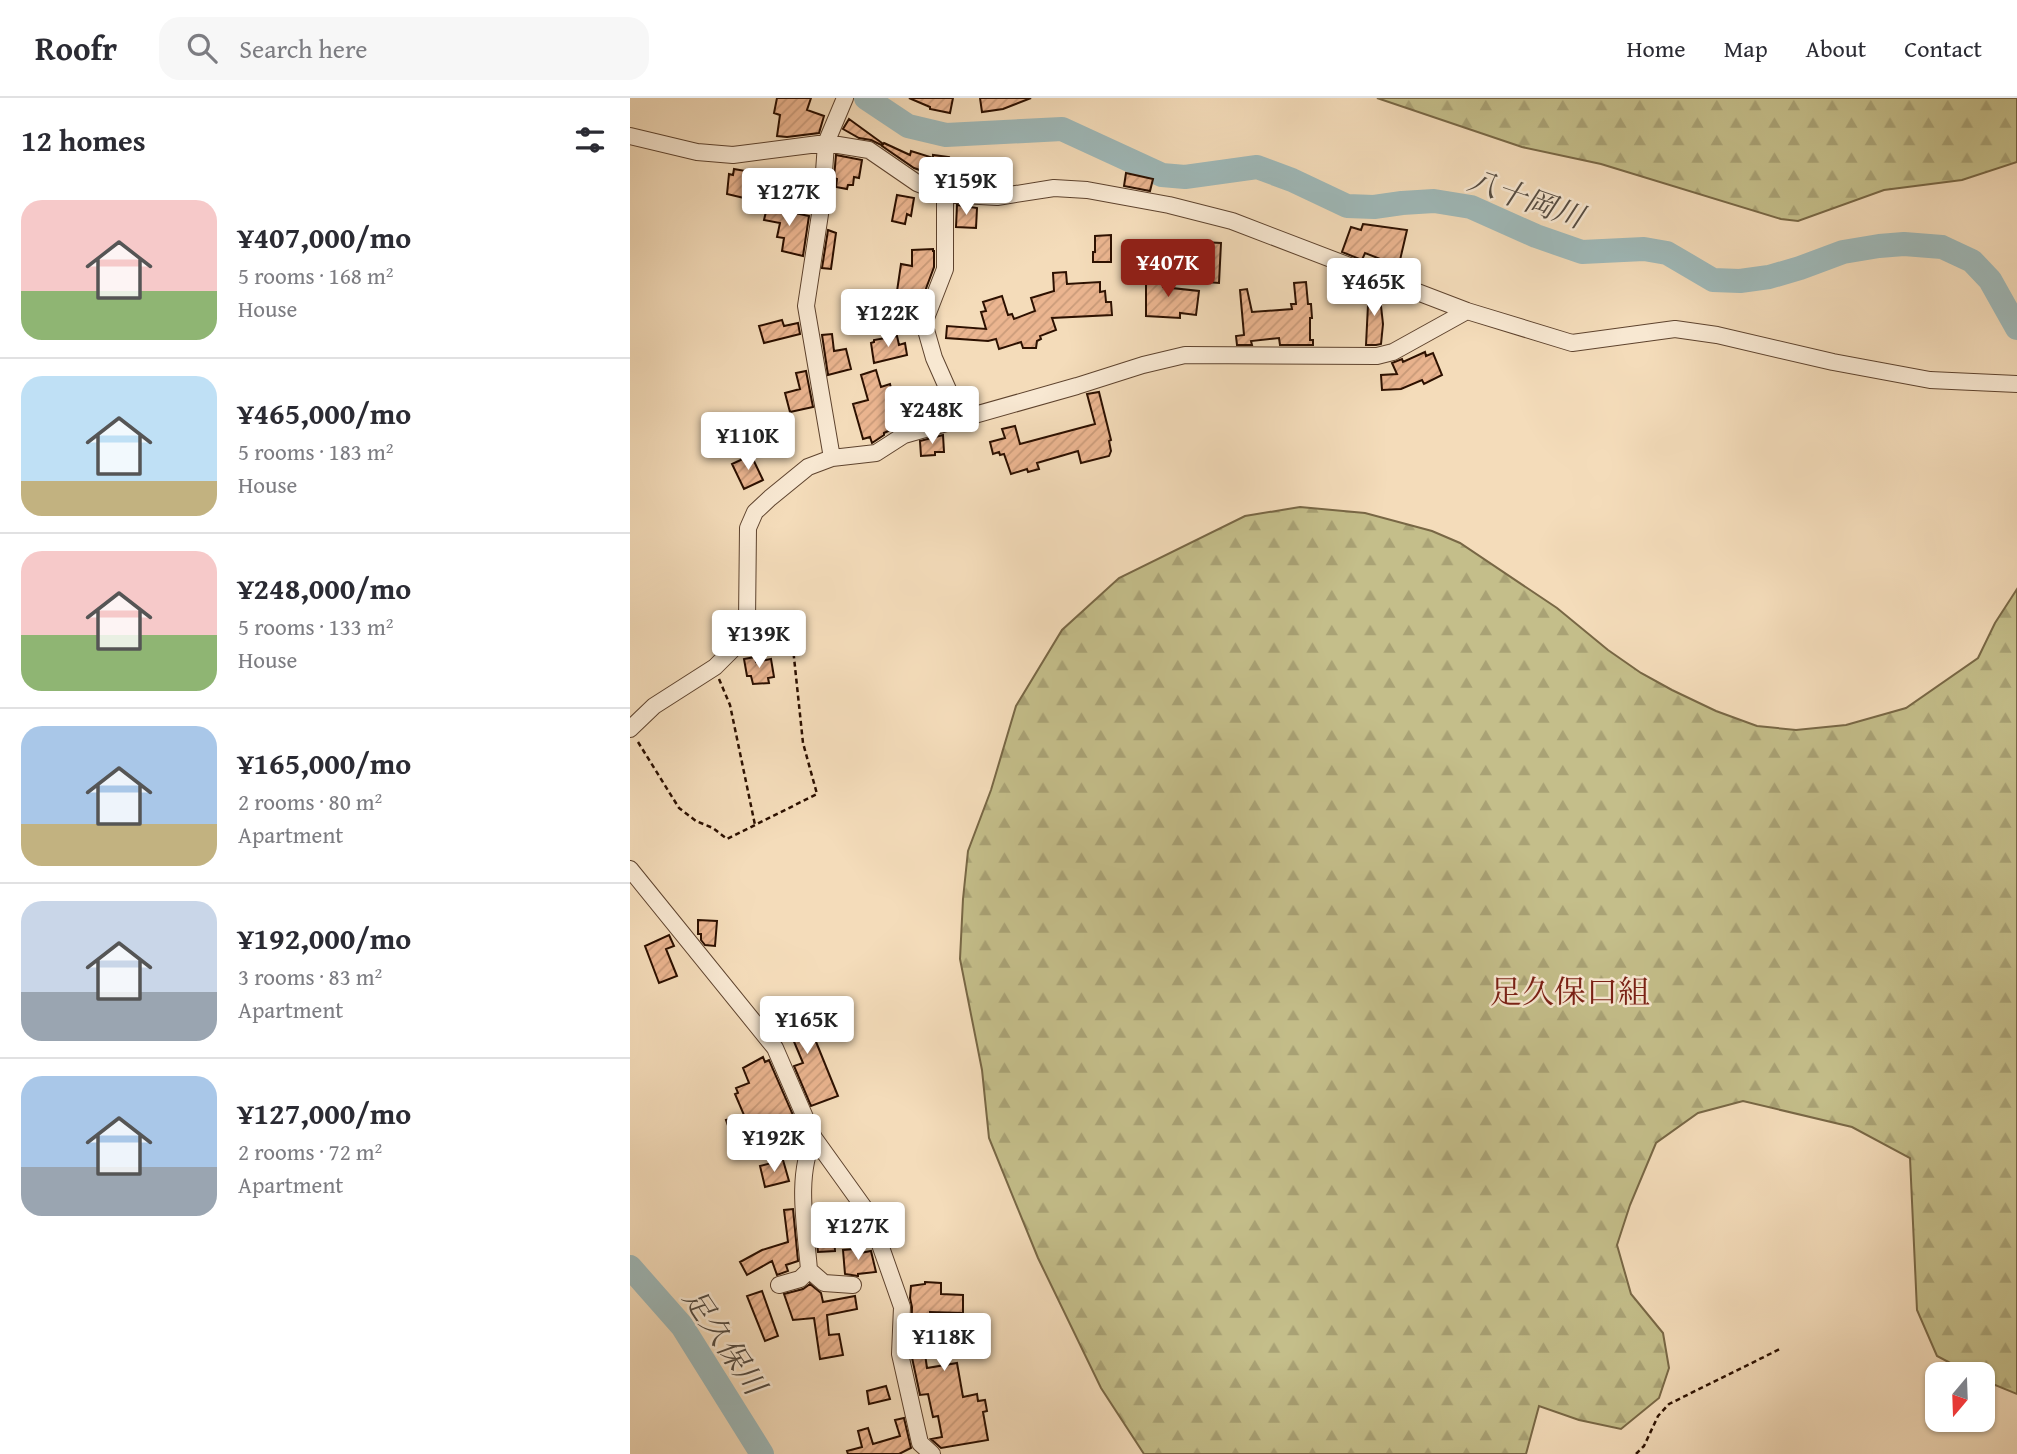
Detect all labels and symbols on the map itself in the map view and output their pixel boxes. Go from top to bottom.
pin: ¥159K [917,158,1015,217]
water label: 八十岡川 [1462,158,1593,239]
pin: ¥127K [740,169,838,228]
pin: ¥407K [1119,240,1217,299]
pin: ¥465K [1325,258,1423,318]
pin: ¥122K [839,289,937,349]
pin: ¥248K [883,386,981,446]
pin: ¥110K [699,412,797,472]
pin: ¥139K [710,610,808,670]
district label: 足久保口組 [1490,968,1650,1015]
pin: ¥165K [758,996,856,1056]
pin: ¥192K [725,1114,823,1174]
pin: ¥127K [809,1202,907,1262]
water label: 足久保川 [673,1279,778,1406]
pin: ¥118K [895,1314,993,1373]
north arrow [1925,1362,1995,1432]

